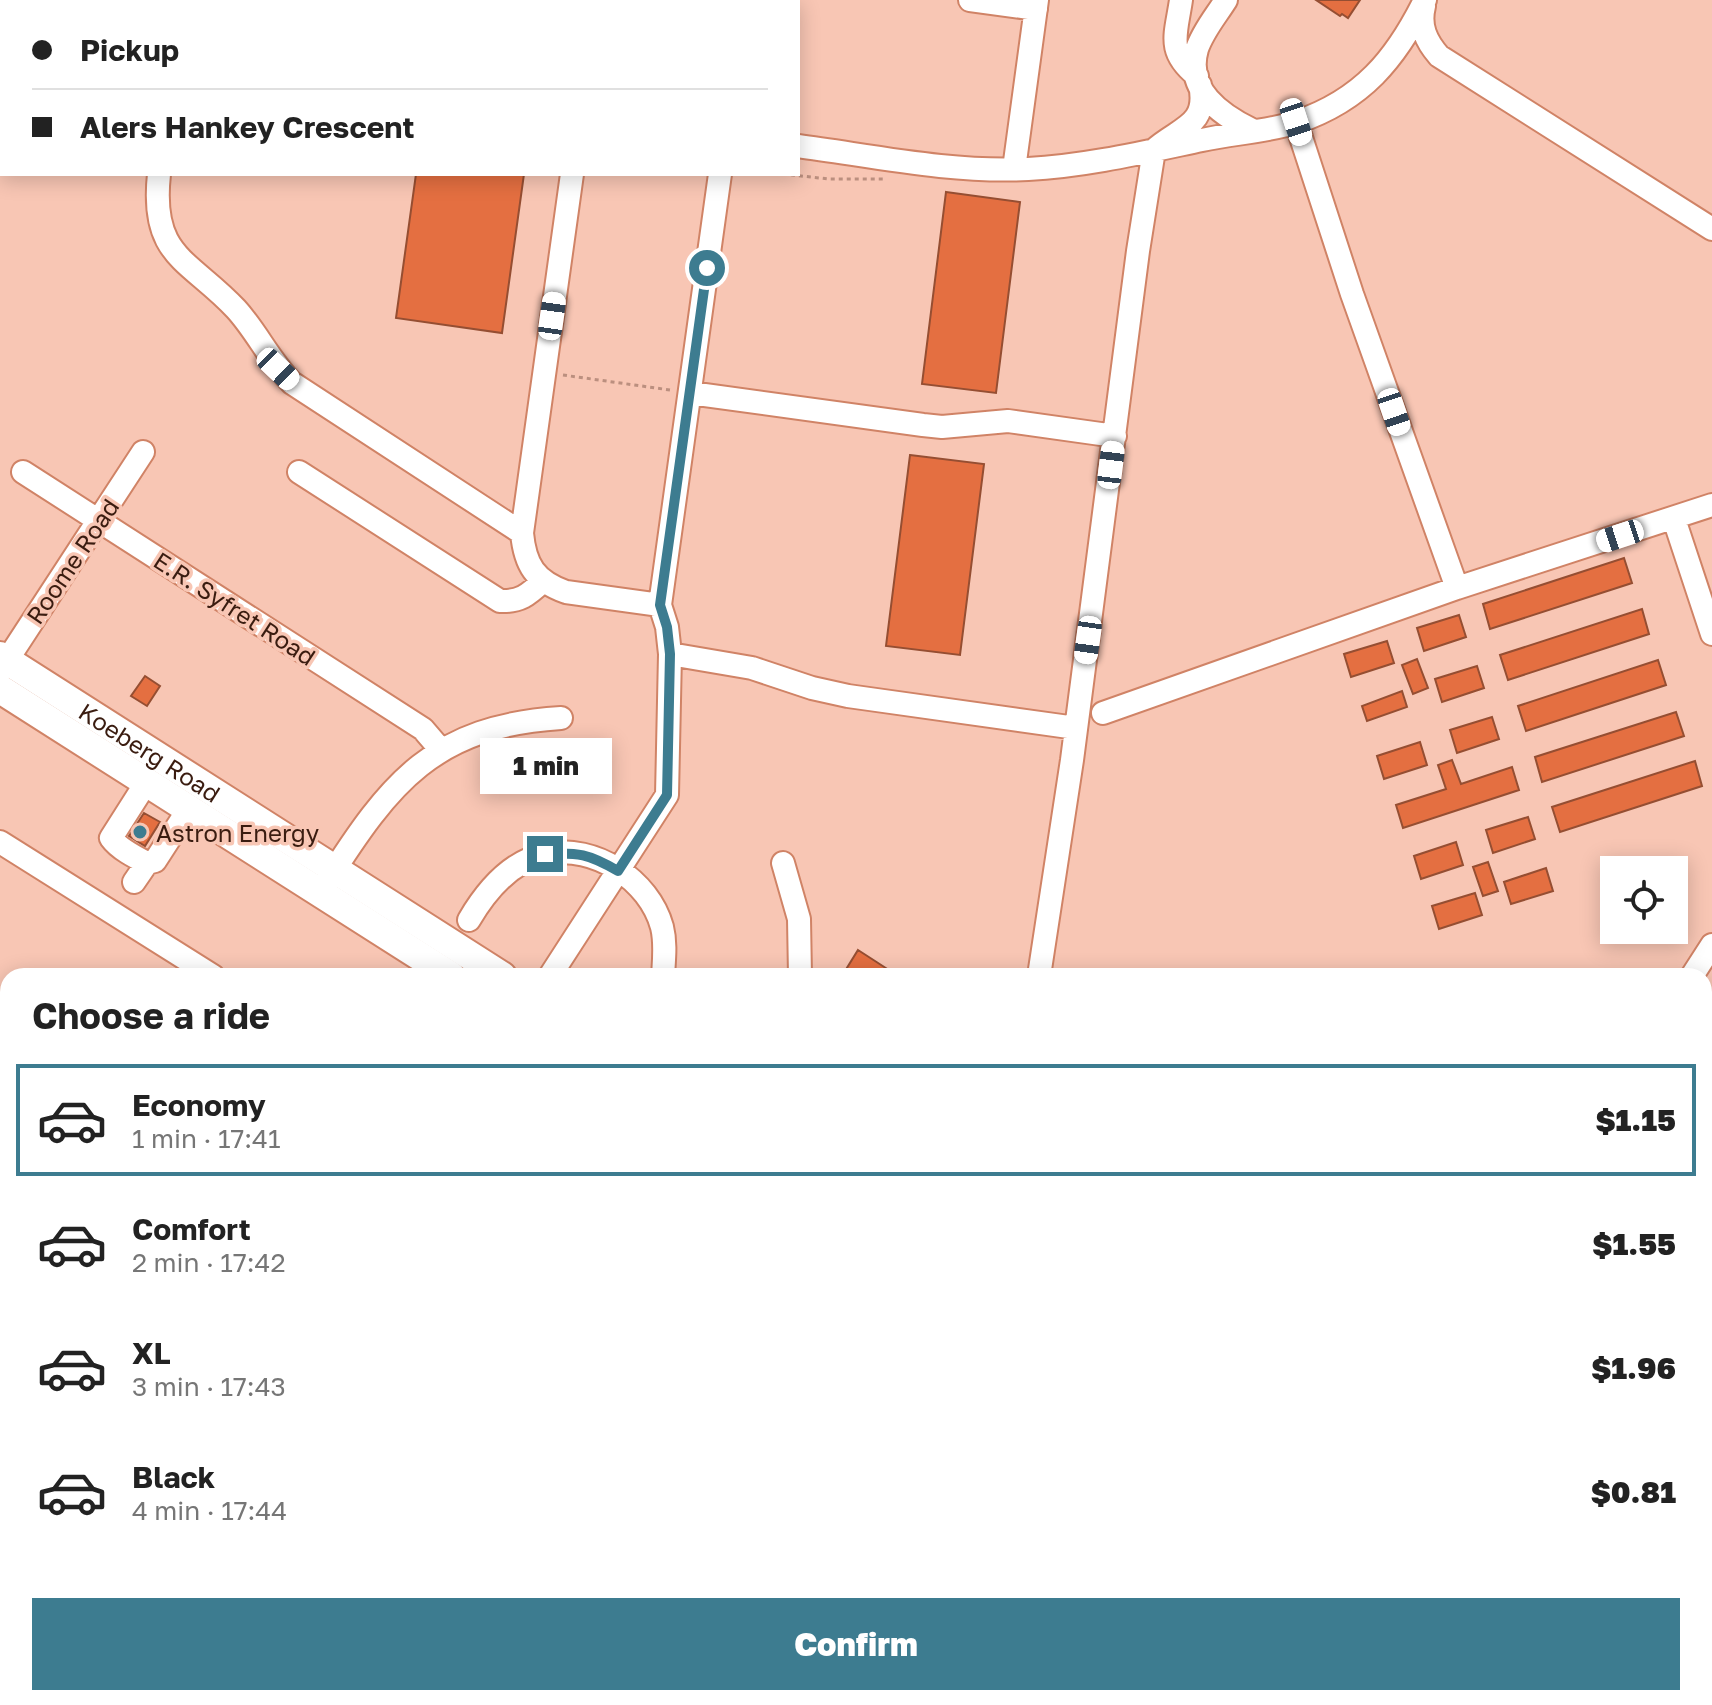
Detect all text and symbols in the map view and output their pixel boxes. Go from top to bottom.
text: Pickup [80,32,179,68]
car [1277,95,1315,149]
text: Alers Hankey Crescent [80,109,415,145]
route start [689,250,725,286]
car [537,291,567,341]
car [252,344,304,394]
car [1375,385,1413,439]
car [1096,440,1126,490]
street label: Roome Road [19,493,125,629]
car [1593,517,1647,555]
street label: E.R. Syfret Road [149,545,321,671]
car [1073,615,1103,665]
street label: Koeberg Road [74,696,226,807]
callout: 1 min [479,738,611,794]
text: 1 min [513,750,579,781]
place label: Astron Energy [156,818,319,847]
marker: Astron Energy [131,823,149,841]
route end [527,836,563,872]
map controls [1600,856,1688,944]
button: locate [1600,856,1688,944]
text: Choose a ride [32,994,270,1037]
icon: car [36,1084,108,1156]
text: Economy [132,1087,266,1123]
text: $1.15 [1595,1102,1676,1138]
text: 1 min · 17:41 [132,1123,281,1154]
icon: car [36,1208,108,1280]
text: Comfort [132,1211,251,1247]
text: $1.55 [1592,1226,1676,1262]
text: 2 min · 17:42 [132,1247,285,1278]
icon: car [36,1332,108,1404]
text: XL [132,1335,171,1371]
text: $1.96 [1591,1350,1676,1386]
text: 3 min · 17:43 [132,1371,286,1402]
icon: car [36,1456,108,1528]
text: Black [132,1459,215,1495]
text: $0.81 [1591,1474,1676,1510]
text: 4 min · 17:44 [132,1495,287,1526]
button: Confirm [32,1598,1680,1690]

